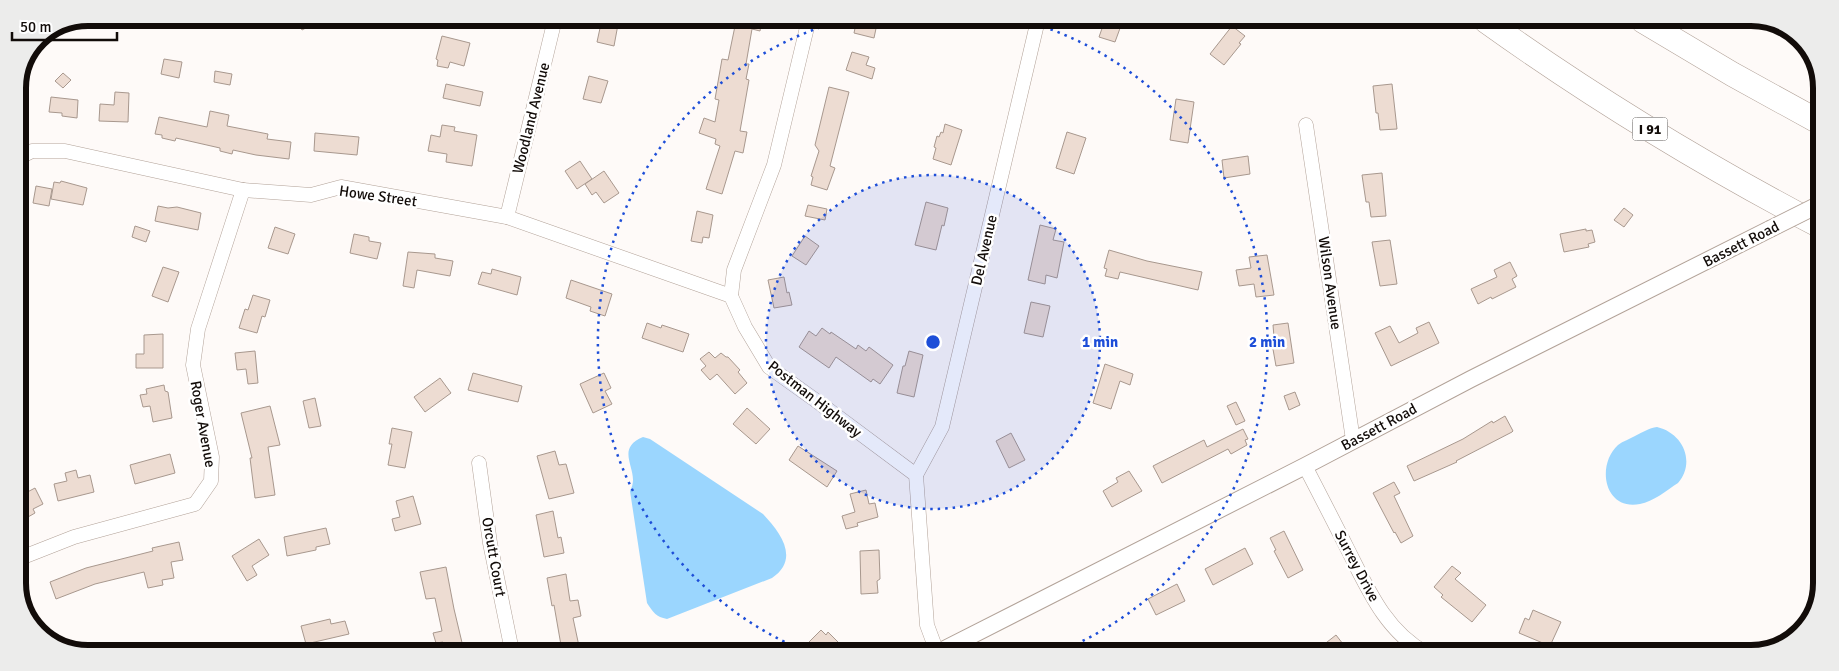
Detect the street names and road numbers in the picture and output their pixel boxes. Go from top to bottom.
street label: Woodland Avenue [508,60,554,176]
road number: I 91 [1632,118,1668,140]
street label: Howe Street [338,182,418,210]
street label: Del Avenue [967,213,1001,287]
street label: Bassett Road [1700,217,1782,271]
street label: Wilson Avenue [1315,235,1345,331]
street label: Postman Highway [765,357,865,441]
street label: Roger Avenue [187,379,219,469]
street label: Bassett Road [1338,399,1420,454]
street label: Orcutt Court [478,516,510,598]
street label: Surrey Drive [1331,527,1383,605]

